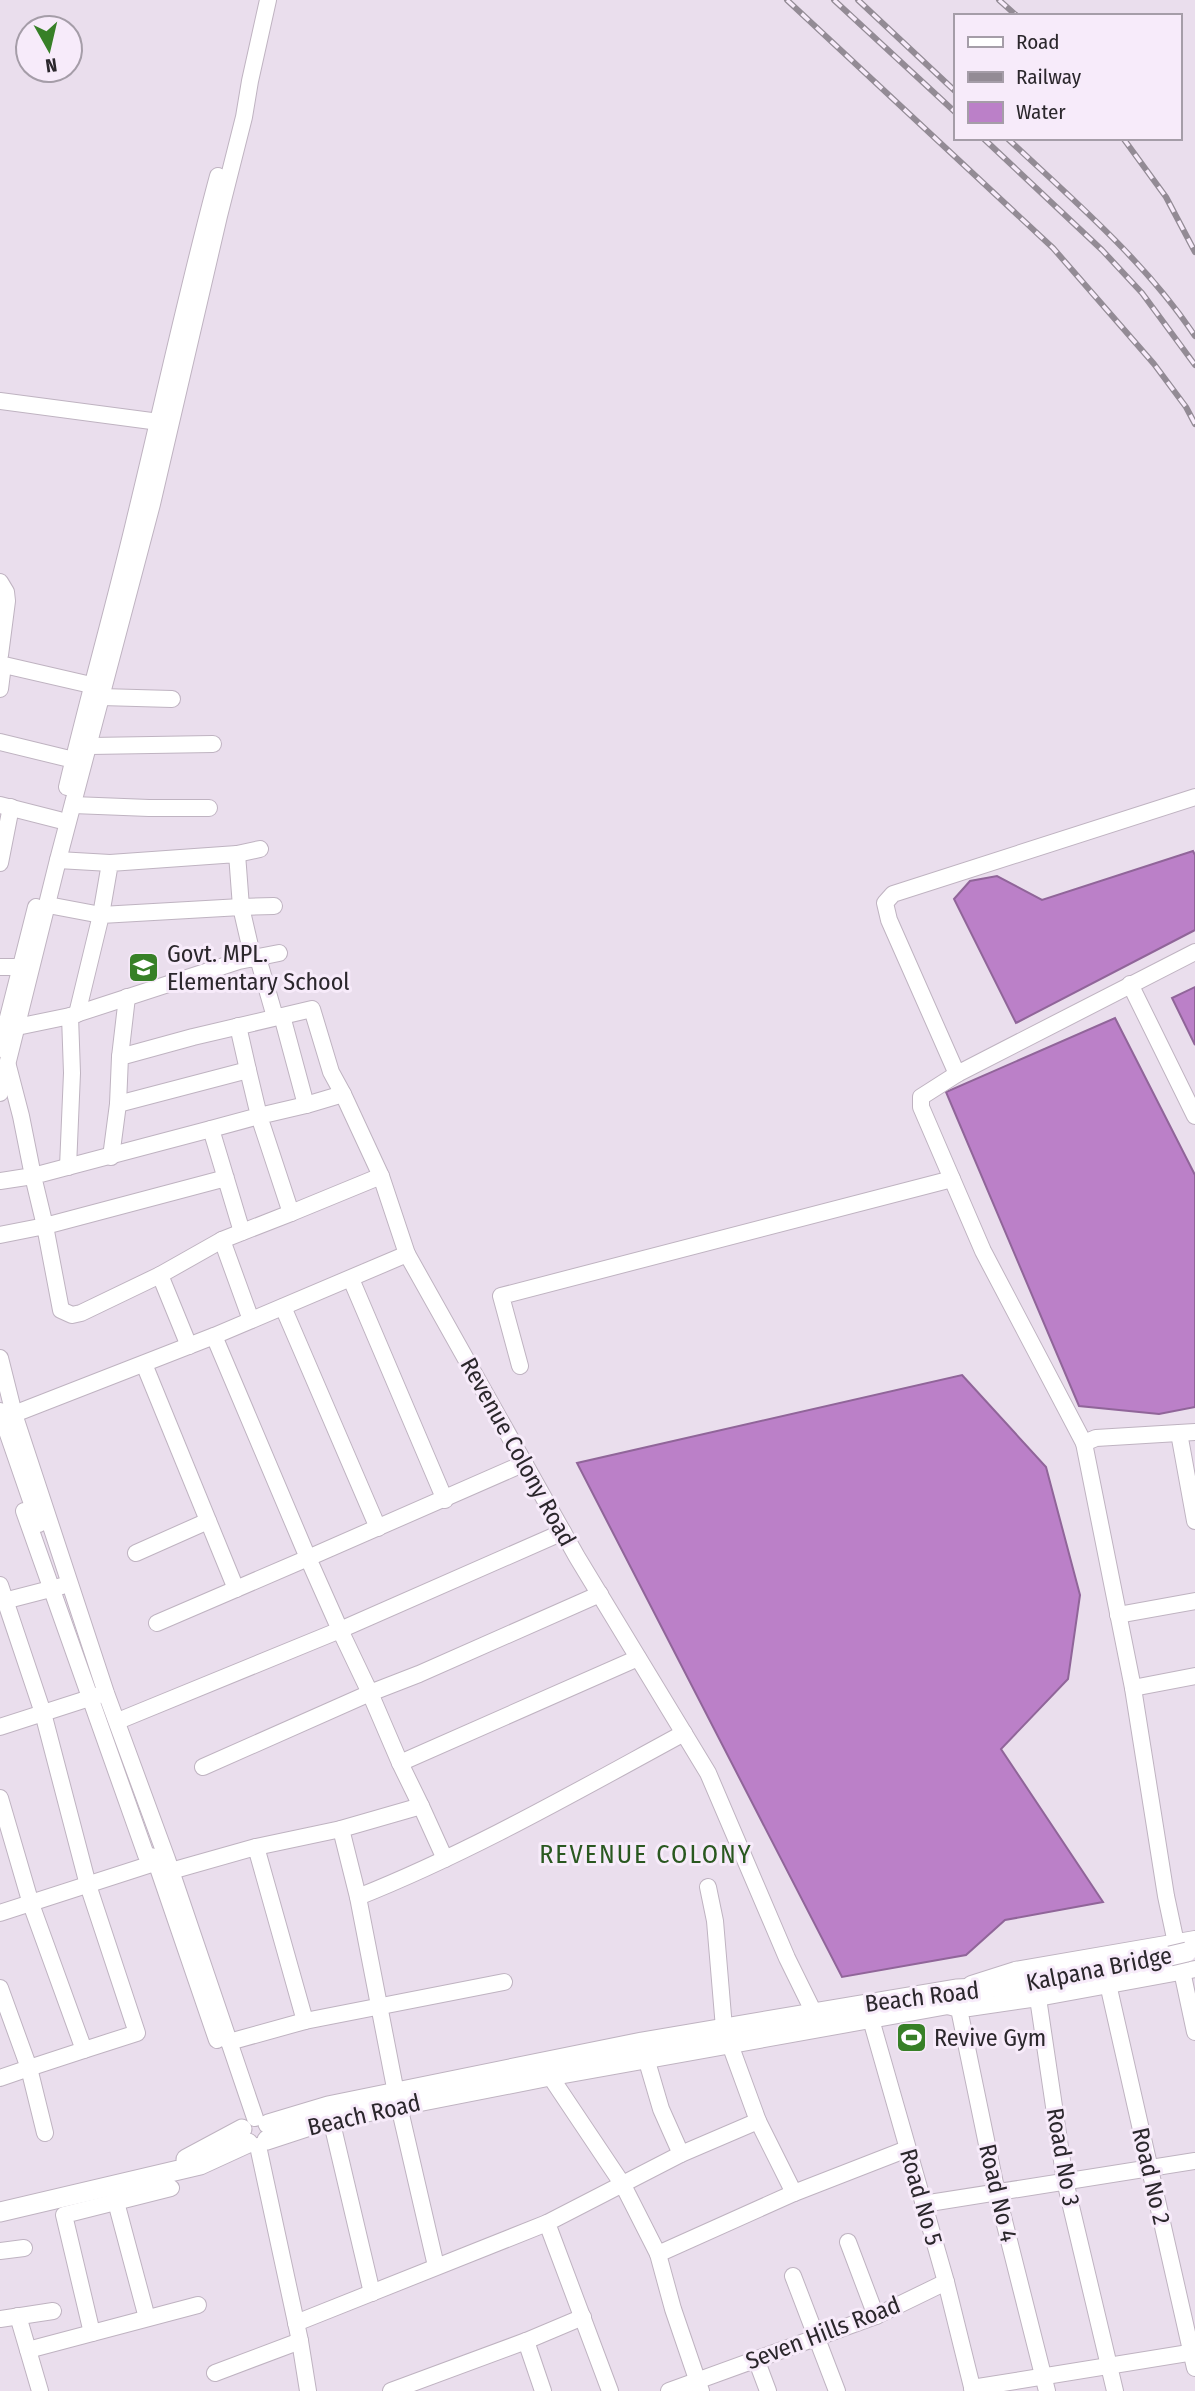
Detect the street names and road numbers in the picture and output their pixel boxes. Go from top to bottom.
street label: Revenue Colony Road [455,1353,581,1551]
street label: Kalpana Bridge [1024,1941,1174,1997]
street label: Beach Road [863,1976,981,2018]
street label: Beach Road [305,2088,423,2142]
street label: Road No 3 [1041,2106,1085,2208]
street label: Road No 2 [1126,2125,1176,2227]
street label: Road No 4 [973,2141,1023,2245]
street label: Road No 5 [894,2145,948,2249]
street label: Seven Hills Road [742,2291,904,2375]

